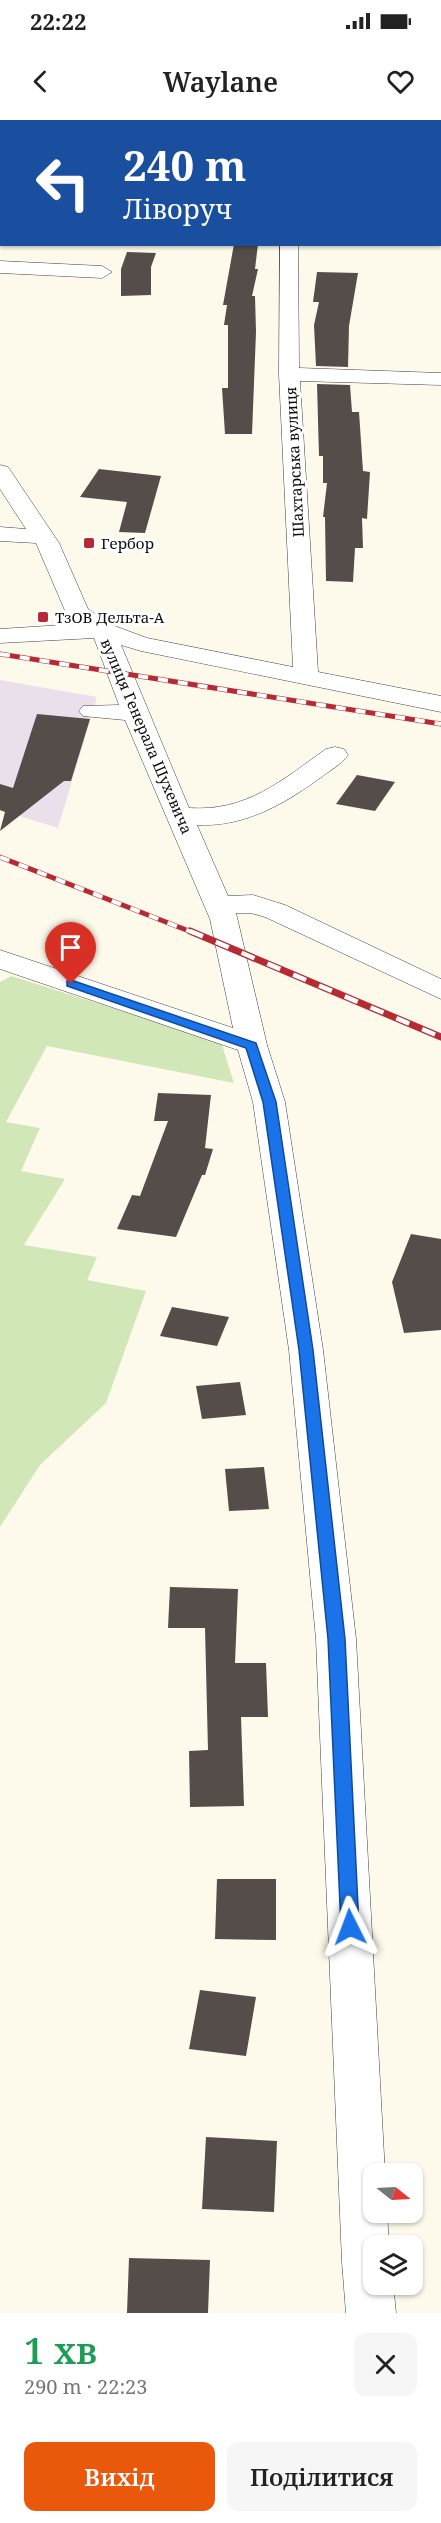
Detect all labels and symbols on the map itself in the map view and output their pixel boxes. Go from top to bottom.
street label: Шахтарська вулиця [280,386,308,538]
place label: Гербор [101,533,154,553]
marker: Гербор [82,536,96,550]
place label: ТзОВ Дельта-А [55,607,165,627]
marker: ТзОВ Дельта-А [36,610,50,624]
street label: вулиця Генерала Шухевича [97,635,197,837]
pin [45,922,96,984]
position arrow [318,1895,382,1959]
north arrow [363,2163,423,2223]

